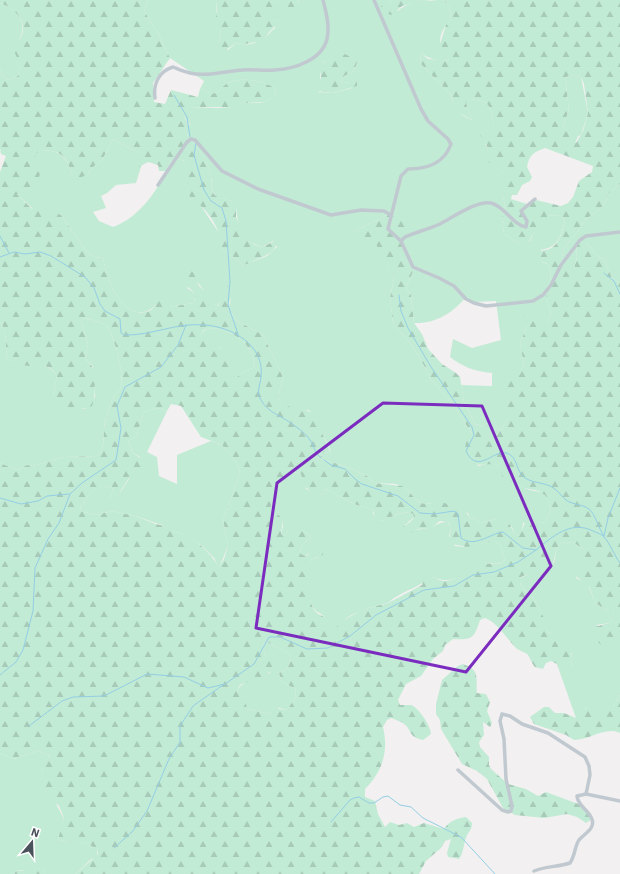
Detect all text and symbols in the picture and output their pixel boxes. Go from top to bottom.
north arrow [12,822,52,862]
text: N [29,825,41,840]

